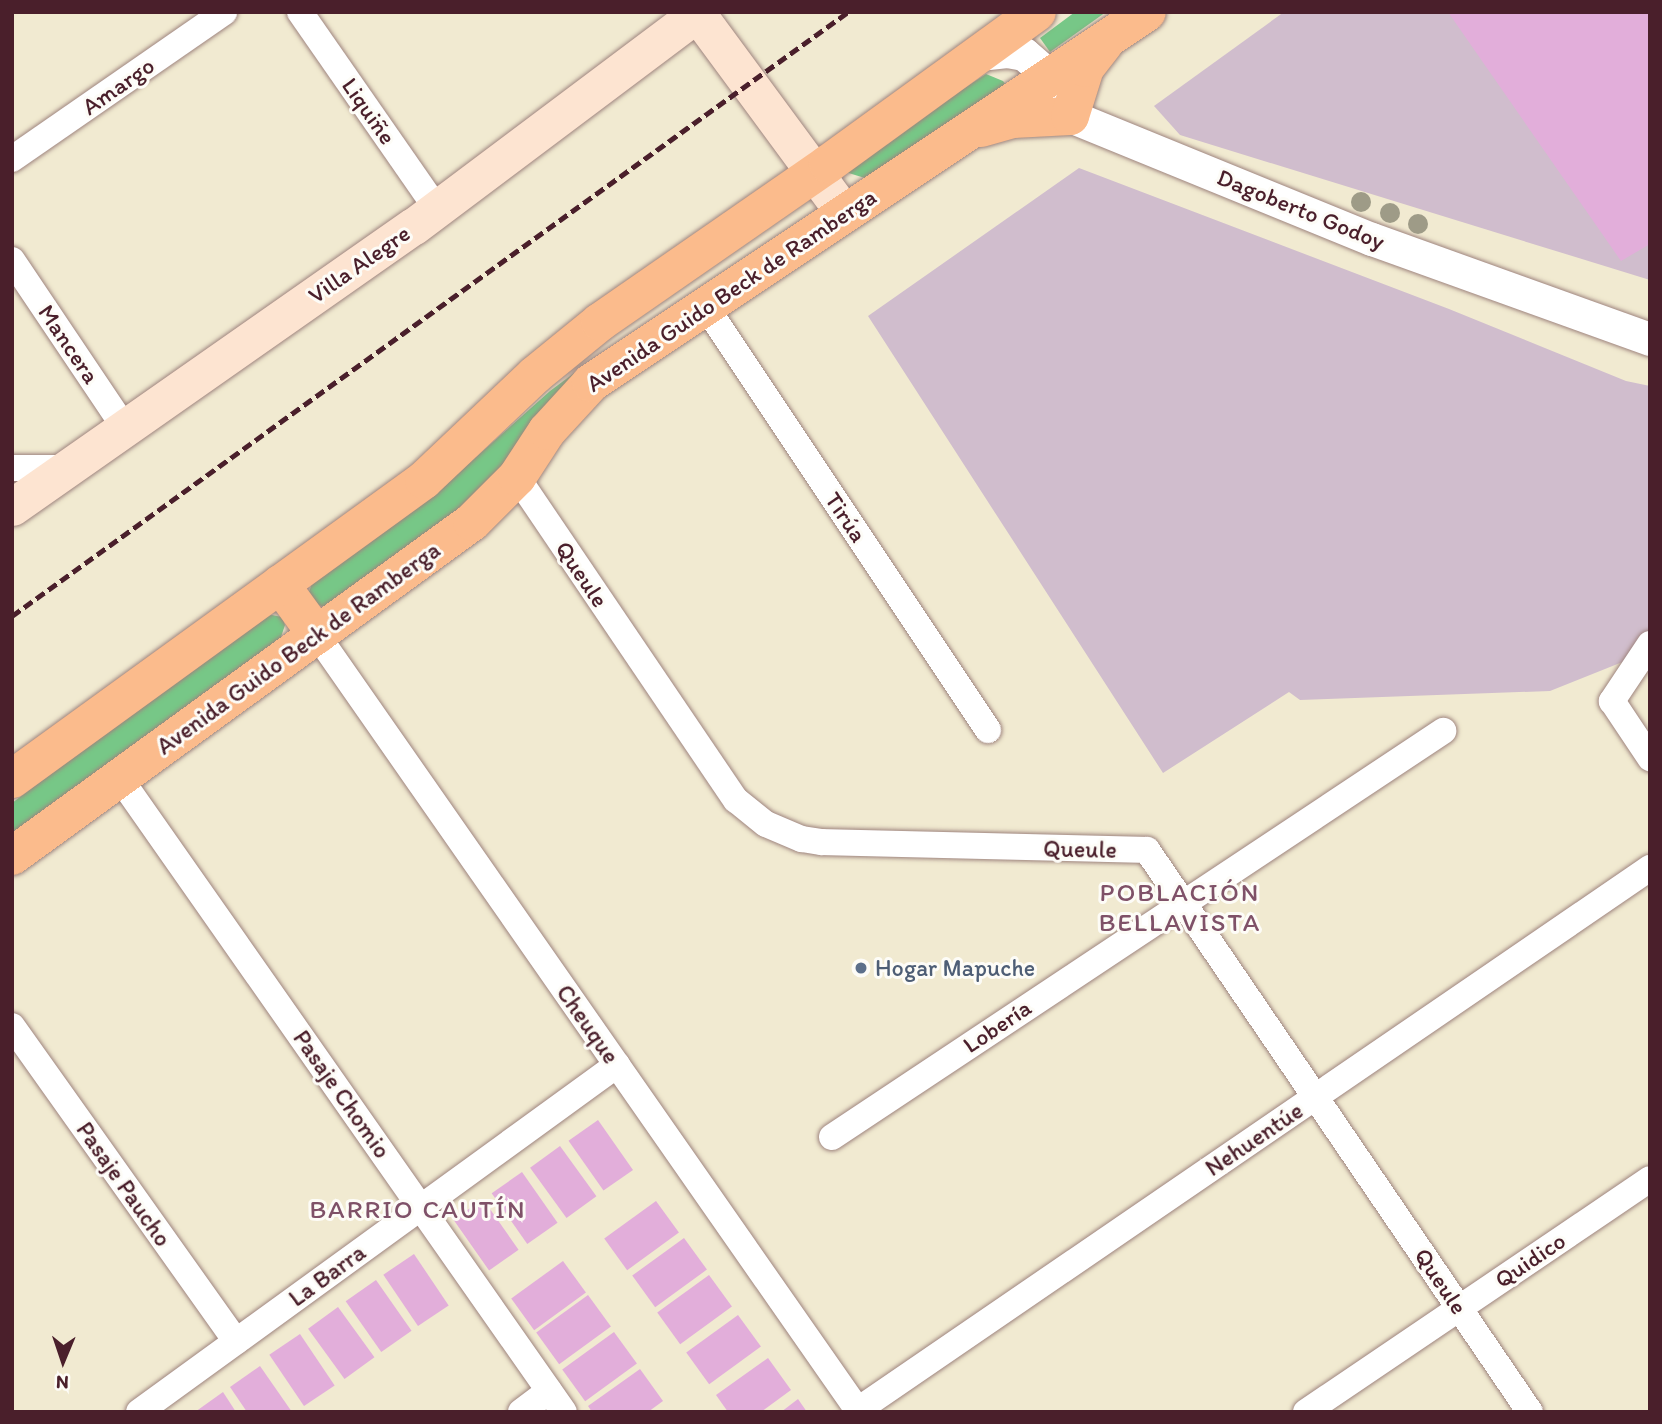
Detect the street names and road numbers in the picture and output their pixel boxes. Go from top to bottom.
street label: Amargo [76,51,160,121]
street label: Liquiñe [336,72,402,150]
street label: Dagoberto Godoy [1213,162,1389,256]
street label: Avenida Guido Beck de Ramberga [580,181,882,399]
street label: Villa Alegre [302,218,416,310]
street label: Mancera [32,299,106,389]
street label: Tirúa [819,486,873,548]
street label: Avenida Guido Beck de Ramberga [150,535,446,761]
street label: Queule [549,535,615,613]
street label: Queule [1043,834,1117,864]
street label: Cheuque [550,979,626,1069]
street label: Lobería [957,993,1037,1059]
street label: Pasaje Chomio [287,1025,397,1163]
street label: Nehuentúe [1200,1096,1308,1182]
street label: Pasaje Paucho [71,1116,177,1252]
street label: Quidico [1489,1226,1571,1294]
street label: La Barra [283,1237,371,1313]
street label: Queule [1408,1242,1474,1320]

